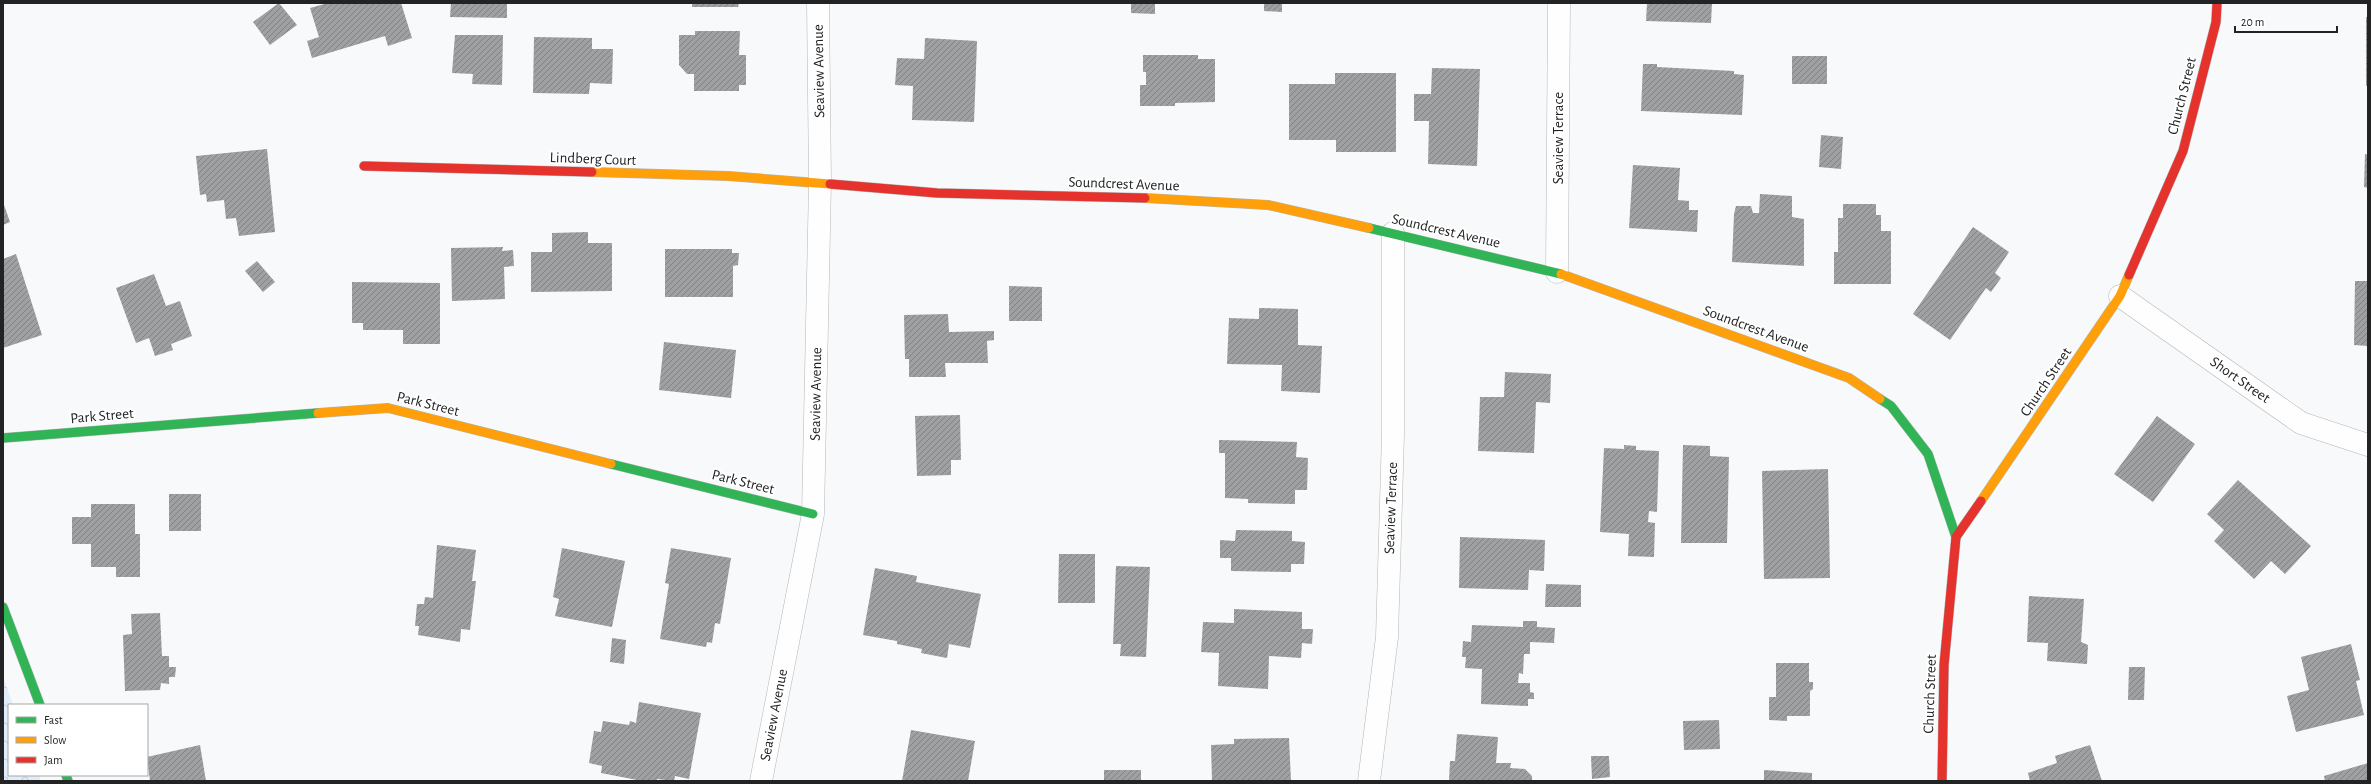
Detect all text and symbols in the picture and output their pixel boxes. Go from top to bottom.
scale bar [2235,8,2337,34]
text: 20 m [2241,16,2264,28]
street label: Seaview Avenue [811,24,827,118]
street label: Church Street [2165,56,2199,136]
street label: Seaview Terrace [1551,92,1566,184]
street label: Lindberg Court [549,150,637,168]
street label: Soundcrest Avenue [1068,175,1180,193]
street label: Soundcrest Avenue [1390,211,1502,251]
street label: Soundcrest Avenue [1701,303,1811,355]
street label: Church Street [2018,345,2075,419]
street label: Seaview Avenue [808,347,824,441]
street label: Short Street [2207,354,2273,406]
street label: Park Street [395,389,461,419]
street label: Park Street [70,406,135,426]
street label: Seaview Terrace [1382,462,1400,554]
street label: Park Street [710,467,776,497]
street label: Church Street [1921,654,1939,734]
street label: Seaview Avenue [758,668,790,762]
legend [8,704,148,776]
text: Fast [44,714,63,726]
text: Slow [44,734,66,746]
text: Jam [44,754,63,766]

